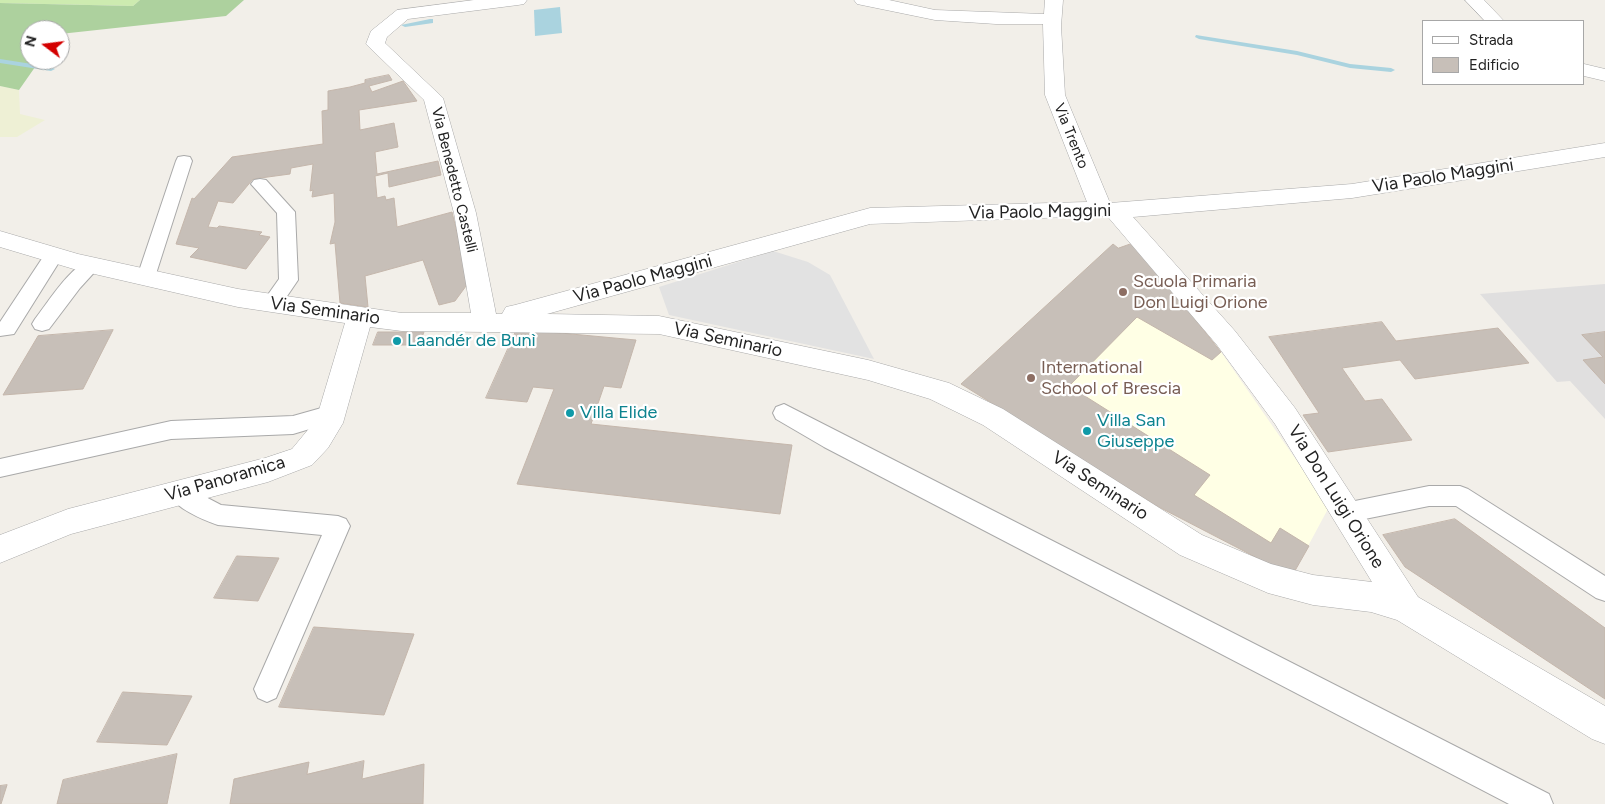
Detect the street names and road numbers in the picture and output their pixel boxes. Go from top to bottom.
street label: Via Trento [1050,101,1092,171]
street label: Via Benedetto Castelli [427,105,481,255]
street label: Via Paolo Maggini [1371,154,1515,198]
street label: Via Paolo Maggini [968,200,1112,224]
street label: Via Paolo Maggini [571,250,715,308]
street label: Via Seminario [269,293,381,329]
street label: Via Seminario [672,318,784,362]
street label: Via Don Luigi Orione [1283,421,1389,573]
street label: Via Seminario [1048,447,1152,525]
street label: Via Panoramica [162,452,288,506]

